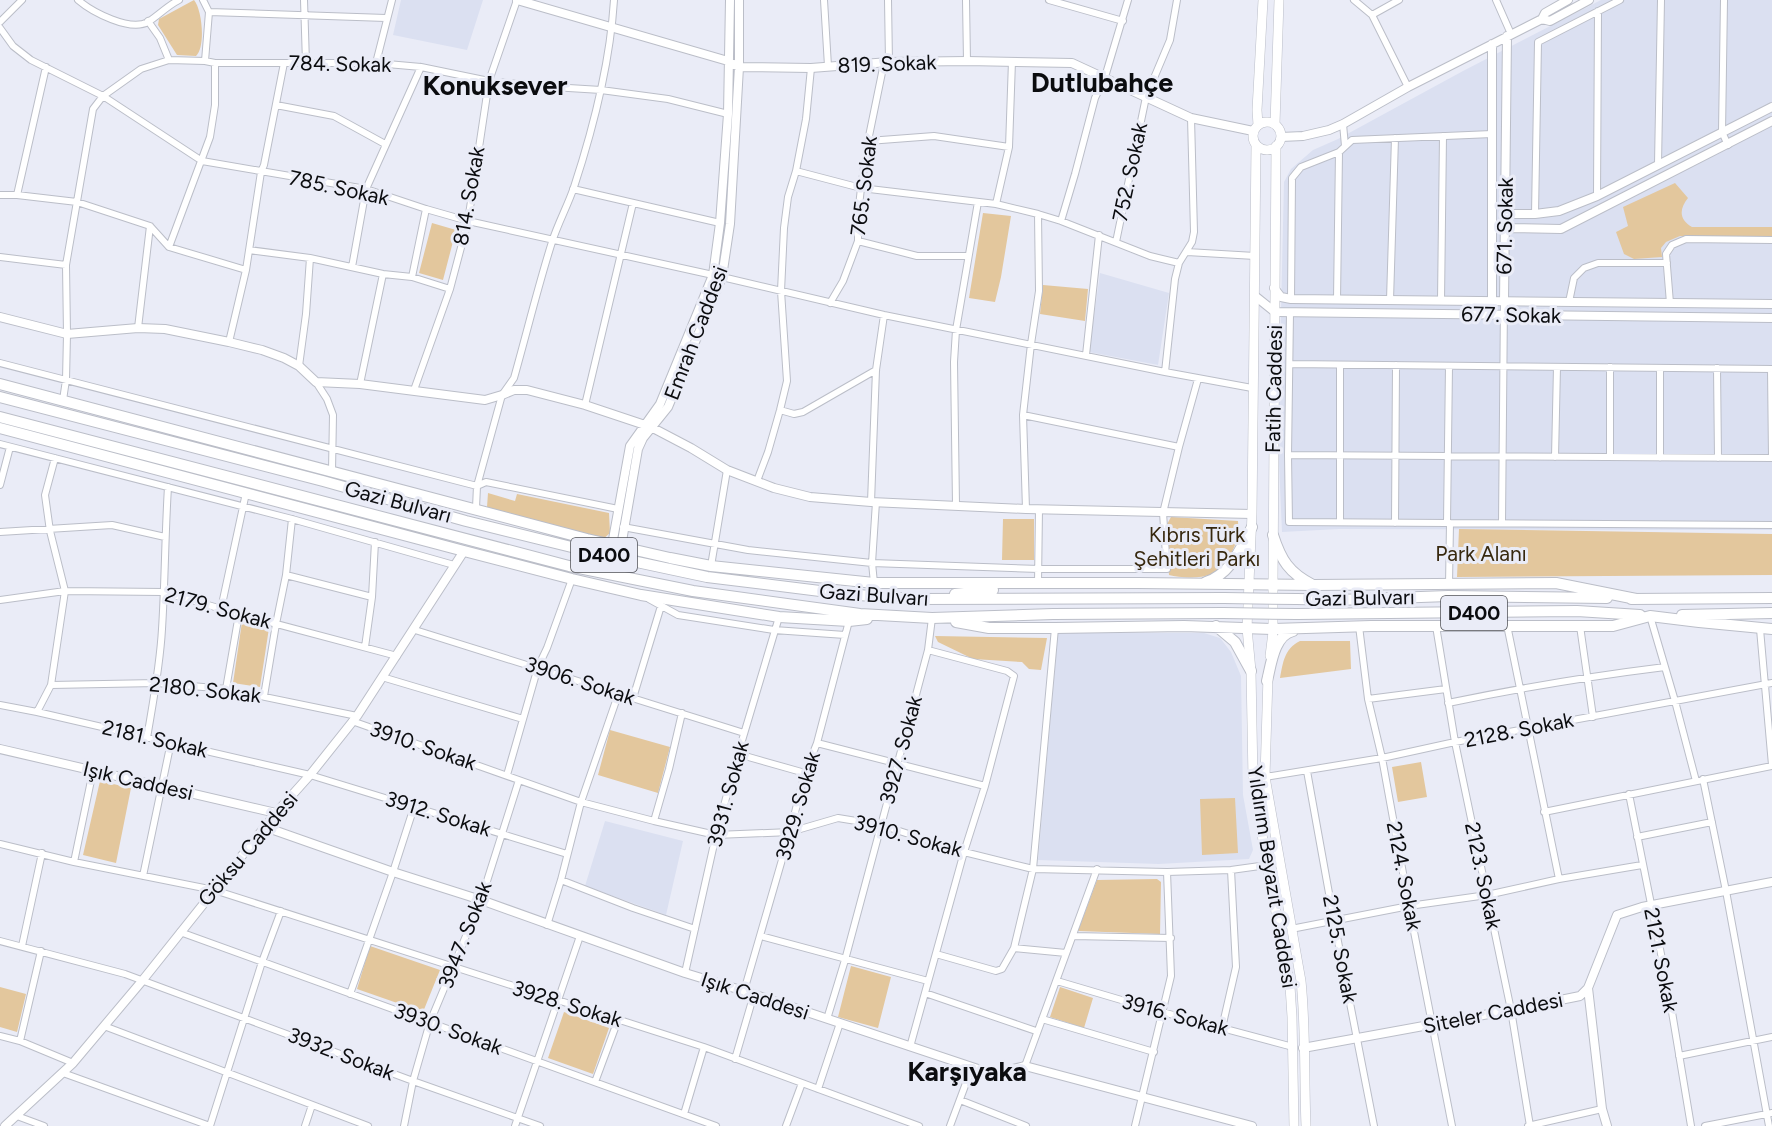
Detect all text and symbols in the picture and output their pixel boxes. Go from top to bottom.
street label: 819. Sokak [837,49,938,78]
street label: 784. Sokak [288,50,392,77]
district label: Dutlubahçe [1031,66,1173,99]
district label: Konuksever [423,69,567,102]
street label: 752. Sokak [1107,119,1152,224]
street label: 765. Sokak [845,134,882,237]
street label: 814. Sokak [448,144,490,247]
street label: 785. Sokak [287,165,392,210]
street label: 671. Sokak [1491,176,1518,275]
street label: Emrah Caddesi [658,262,733,403]
street label: 677. Sokak [1461,301,1562,328]
street label: Fatih Caddesi [1260,325,1287,453]
street label: Gazi Bulvarı [342,475,454,528]
park label: Kıbrıs Türk Şehitleri Parkı [1134,522,1260,571]
road number: D400 [571,538,637,572]
park label: Park Alanı [1435,541,1527,566]
street label: Gazi Bulvarı [819,578,930,611]
street label: 2179. Sokak [162,581,275,634]
street label: Gazi Bulvarı [1305,584,1415,611]
road number: D400 [1441,596,1507,630]
street label: 3906. Sokak [522,651,639,710]
street label: 2180. Sokak [148,671,263,708]
street label: 3927. Sokak [874,692,927,807]
street label: 2128. Sokak [1462,707,1576,752]
street label: 2181. Sokak [100,714,211,763]
street label: 3910. Sokak [367,716,480,776]
street label: 3931. Sokak [701,737,754,850]
street label: 3929. Sokak [770,748,825,863]
street label: Işık Caddesi [81,756,196,805]
street label: Yıldırım Beyazıt Caddesi [1243,764,1302,990]
street label: Göksu Caddesi [193,786,303,911]
street label: 3912. Sokak [382,786,495,842]
street label: 3910. Sokak [851,809,966,862]
street label: 2124. Sokak [1382,819,1427,933]
street label: 2123. Sokak [1460,820,1507,933]
street label: 3947. Sokak [433,877,497,992]
street label: 2125. Sokak [1318,893,1363,1006]
street label: 2121. Sokak [1639,905,1684,1015]
street label: Işık Caddesi [698,966,812,1025]
street label: 3928. Sokak [509,975,626,1032]
street label: Siteler Caddesi [1421,987,1565,1038]
street label: 3916. Sokak [1119,988,1232,1041]
street label: 3930. Sokak [390,997,507,1060]
street label: 3932. Sokak [284,1022,399,1086]
district label: Karşıyaka [907,1055,1027,1088]

